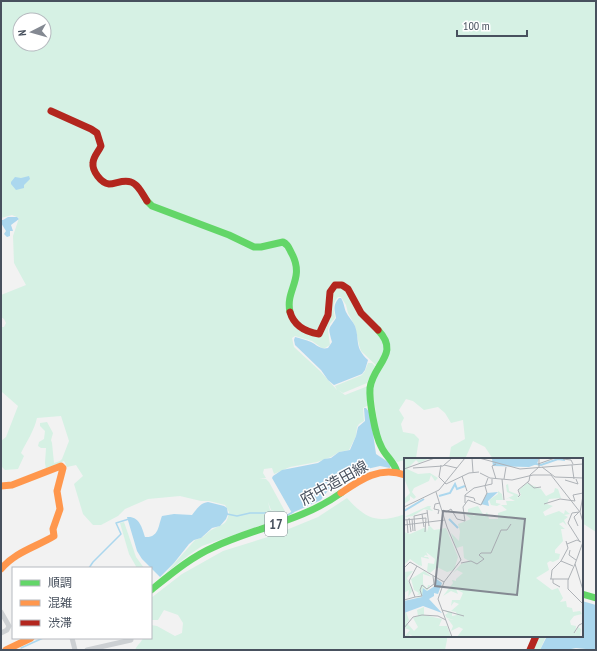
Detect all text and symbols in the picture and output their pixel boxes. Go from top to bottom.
north arrow [12,12,52,52]
scale bar [457,12,527,38]
text: 100 m [463,18,490,33]
text: N [15,29,29,37]
street label: 府中造田線 [296,456,371,509]
inset map [404,458,583,637]
road number: 17 [265,512,287,536]
legend [12,567,152,639]
text: 順調 [48,575,72,590]
text: 混雑 [48,595,72,610]
text: 渋滞 [48,615,72,630]

